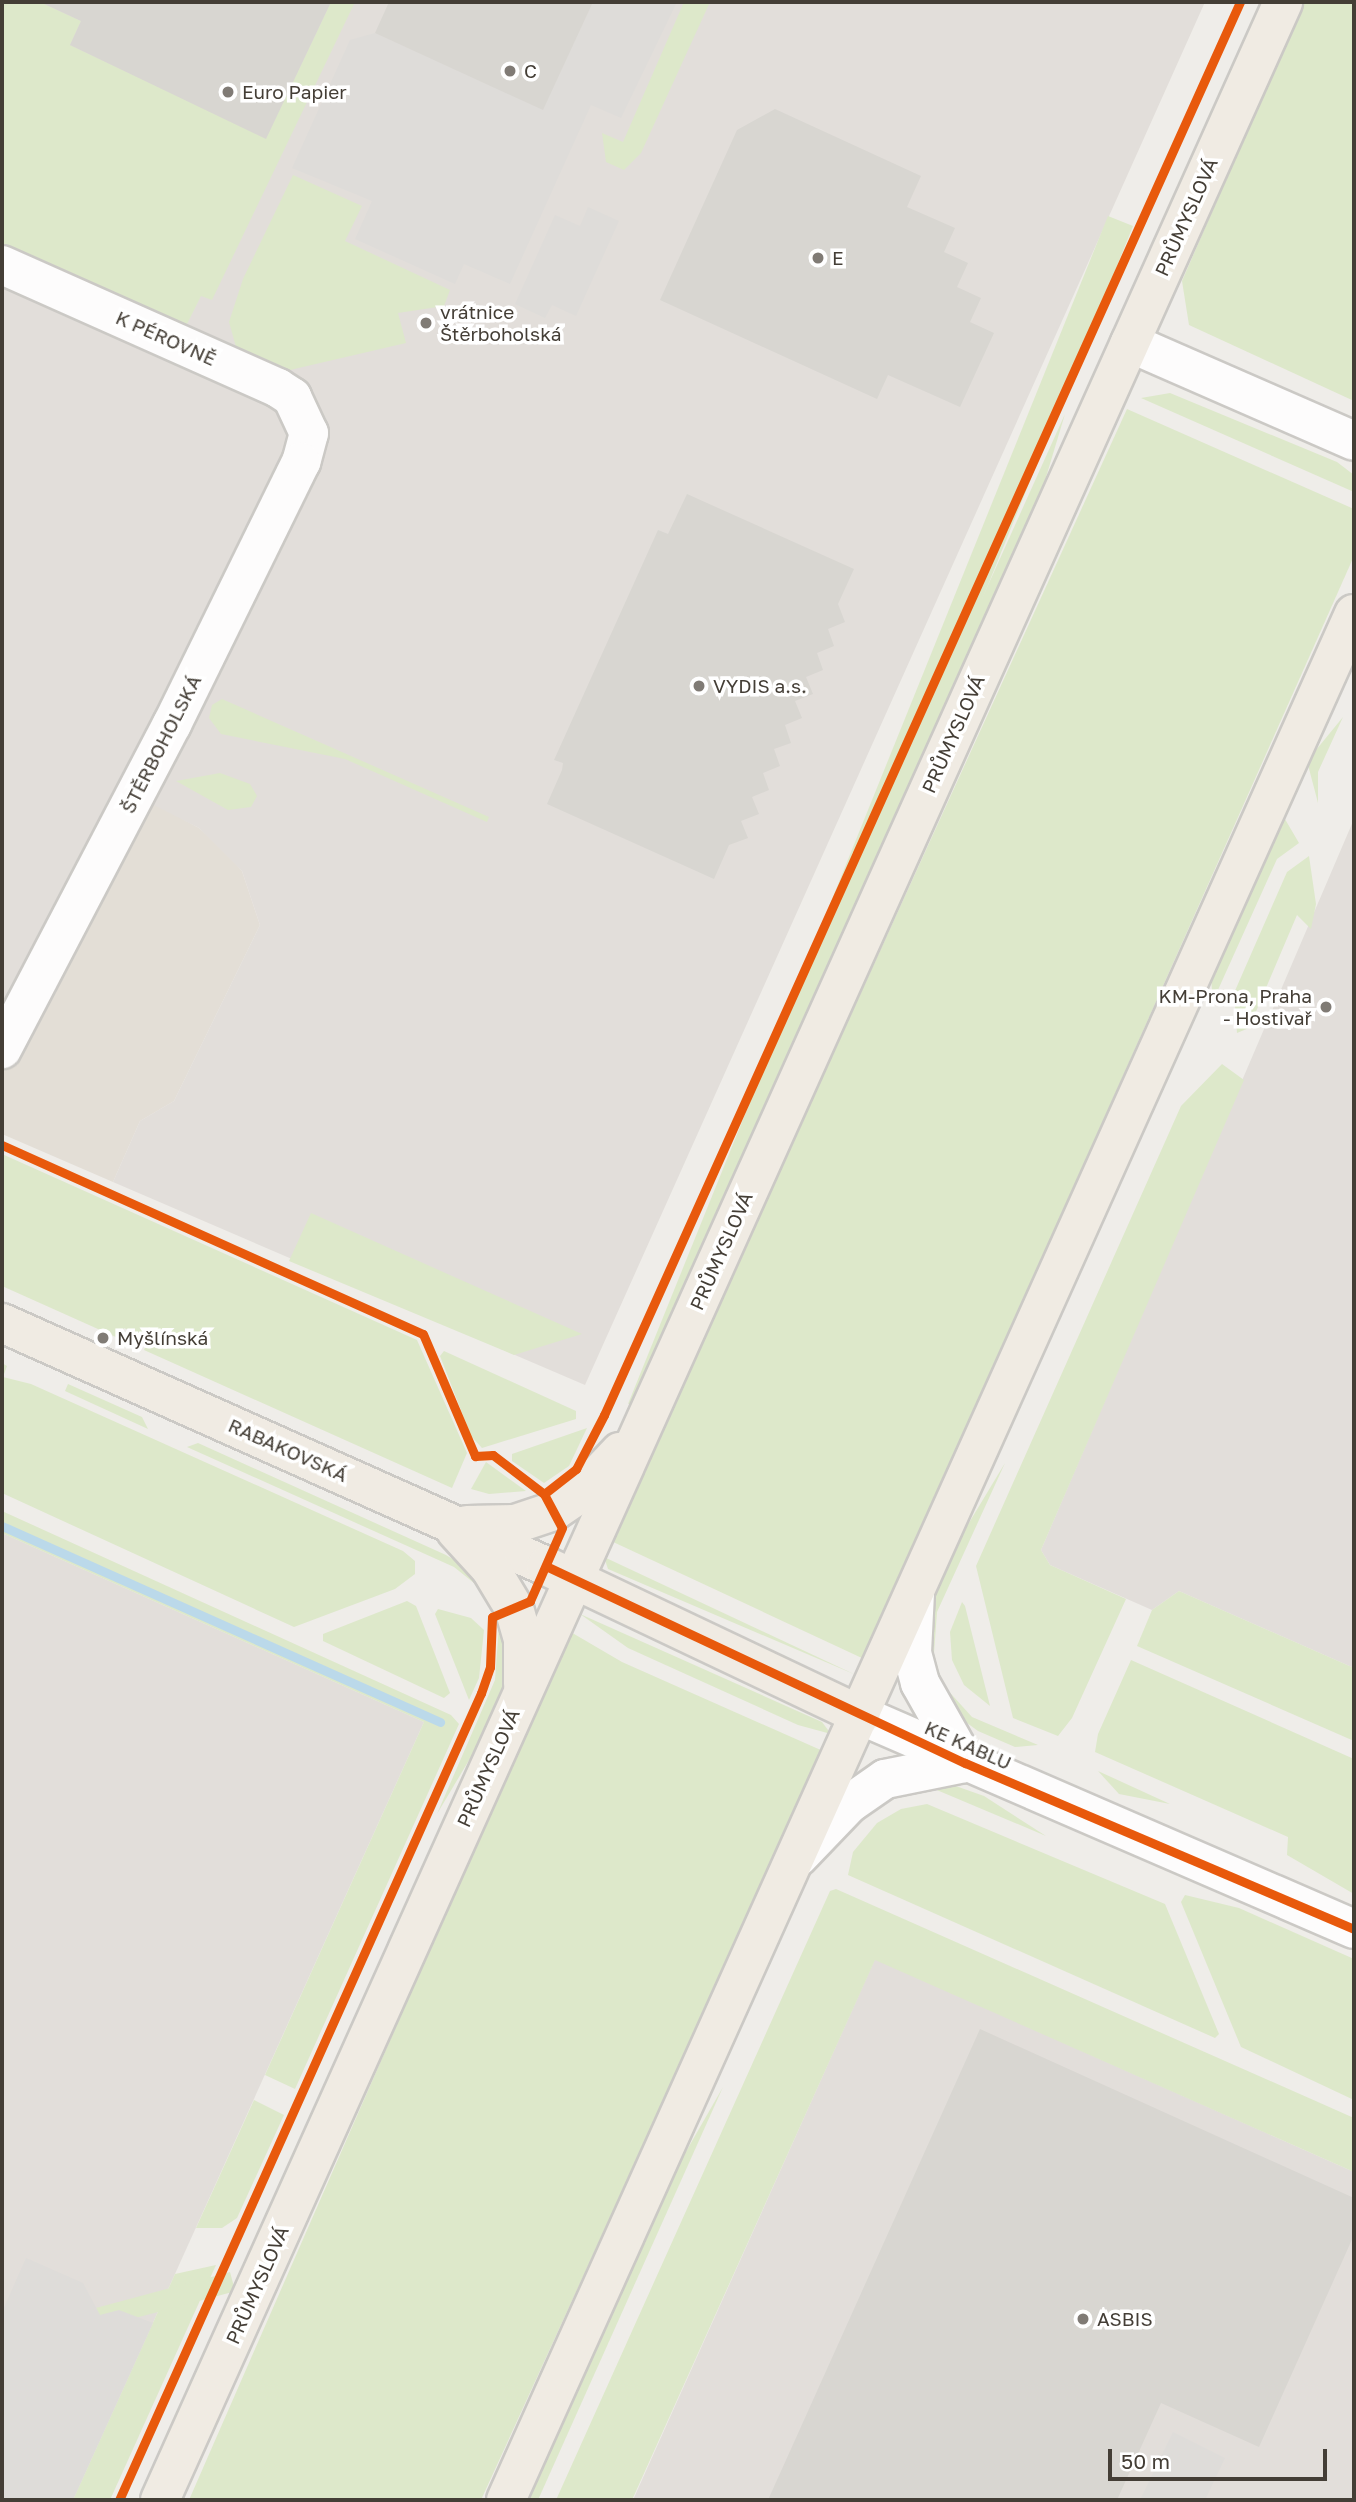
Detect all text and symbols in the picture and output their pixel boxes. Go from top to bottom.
place label: C [524,60,537,82]
marker: C [502,63,518,79]
place label: Euro Papier [242,81,347,103]
marker: Euro Papier [220,84,236,100]
street label: PRŮMYSLOVÁ [1150,154,1222,280]
place label: E [832,247,844,269]
marker: E [810,250,826,266]
place label: vrátnice Štěrboholská [440,301,561,345]
street label: K PÉROVNĚ [112,306,220,370]
marker: vrátnice Štěrboholská [418,315,434,331]
street label: ŠTĚRBOHOLSKÁ [116,671,206,817]
street label: PRŮMYSLOVÁ [917,671,989,797]
place label: VYDIS a.s. [713,675,807,697]
marker: VYDIS a.s. [691,678,707,694]
place label: KM-Prona, Praha - Hostivař [1159,985,1312,1029]
marker: KM-Prona, Praha - Hostivař [1318,999,1334,1015]
street label: PRŮMYSLOVÁ [685,1188,757,1314]
place label: Myšlínská [117,1327,208,1349]
marker: Myšlínská [95,1330,111,1346]
street label: RABAKOVSKÁ [225,1414,351,1486]
street label: PRŮMYSLOVÁ [452,1705,524,1831]
street label: KE KABLU [921,1716,1015,1774]
street label: PRŮMYSLOVÁ [221,2222,293,2348]
place label: ASBIS [1097,2308,1153,2330]
marker: ASBIS [1075,2311,1091,2327]
scale bar [1111,2436,1330,2480]
text: 50 m [1121,2448,1170,2474]

